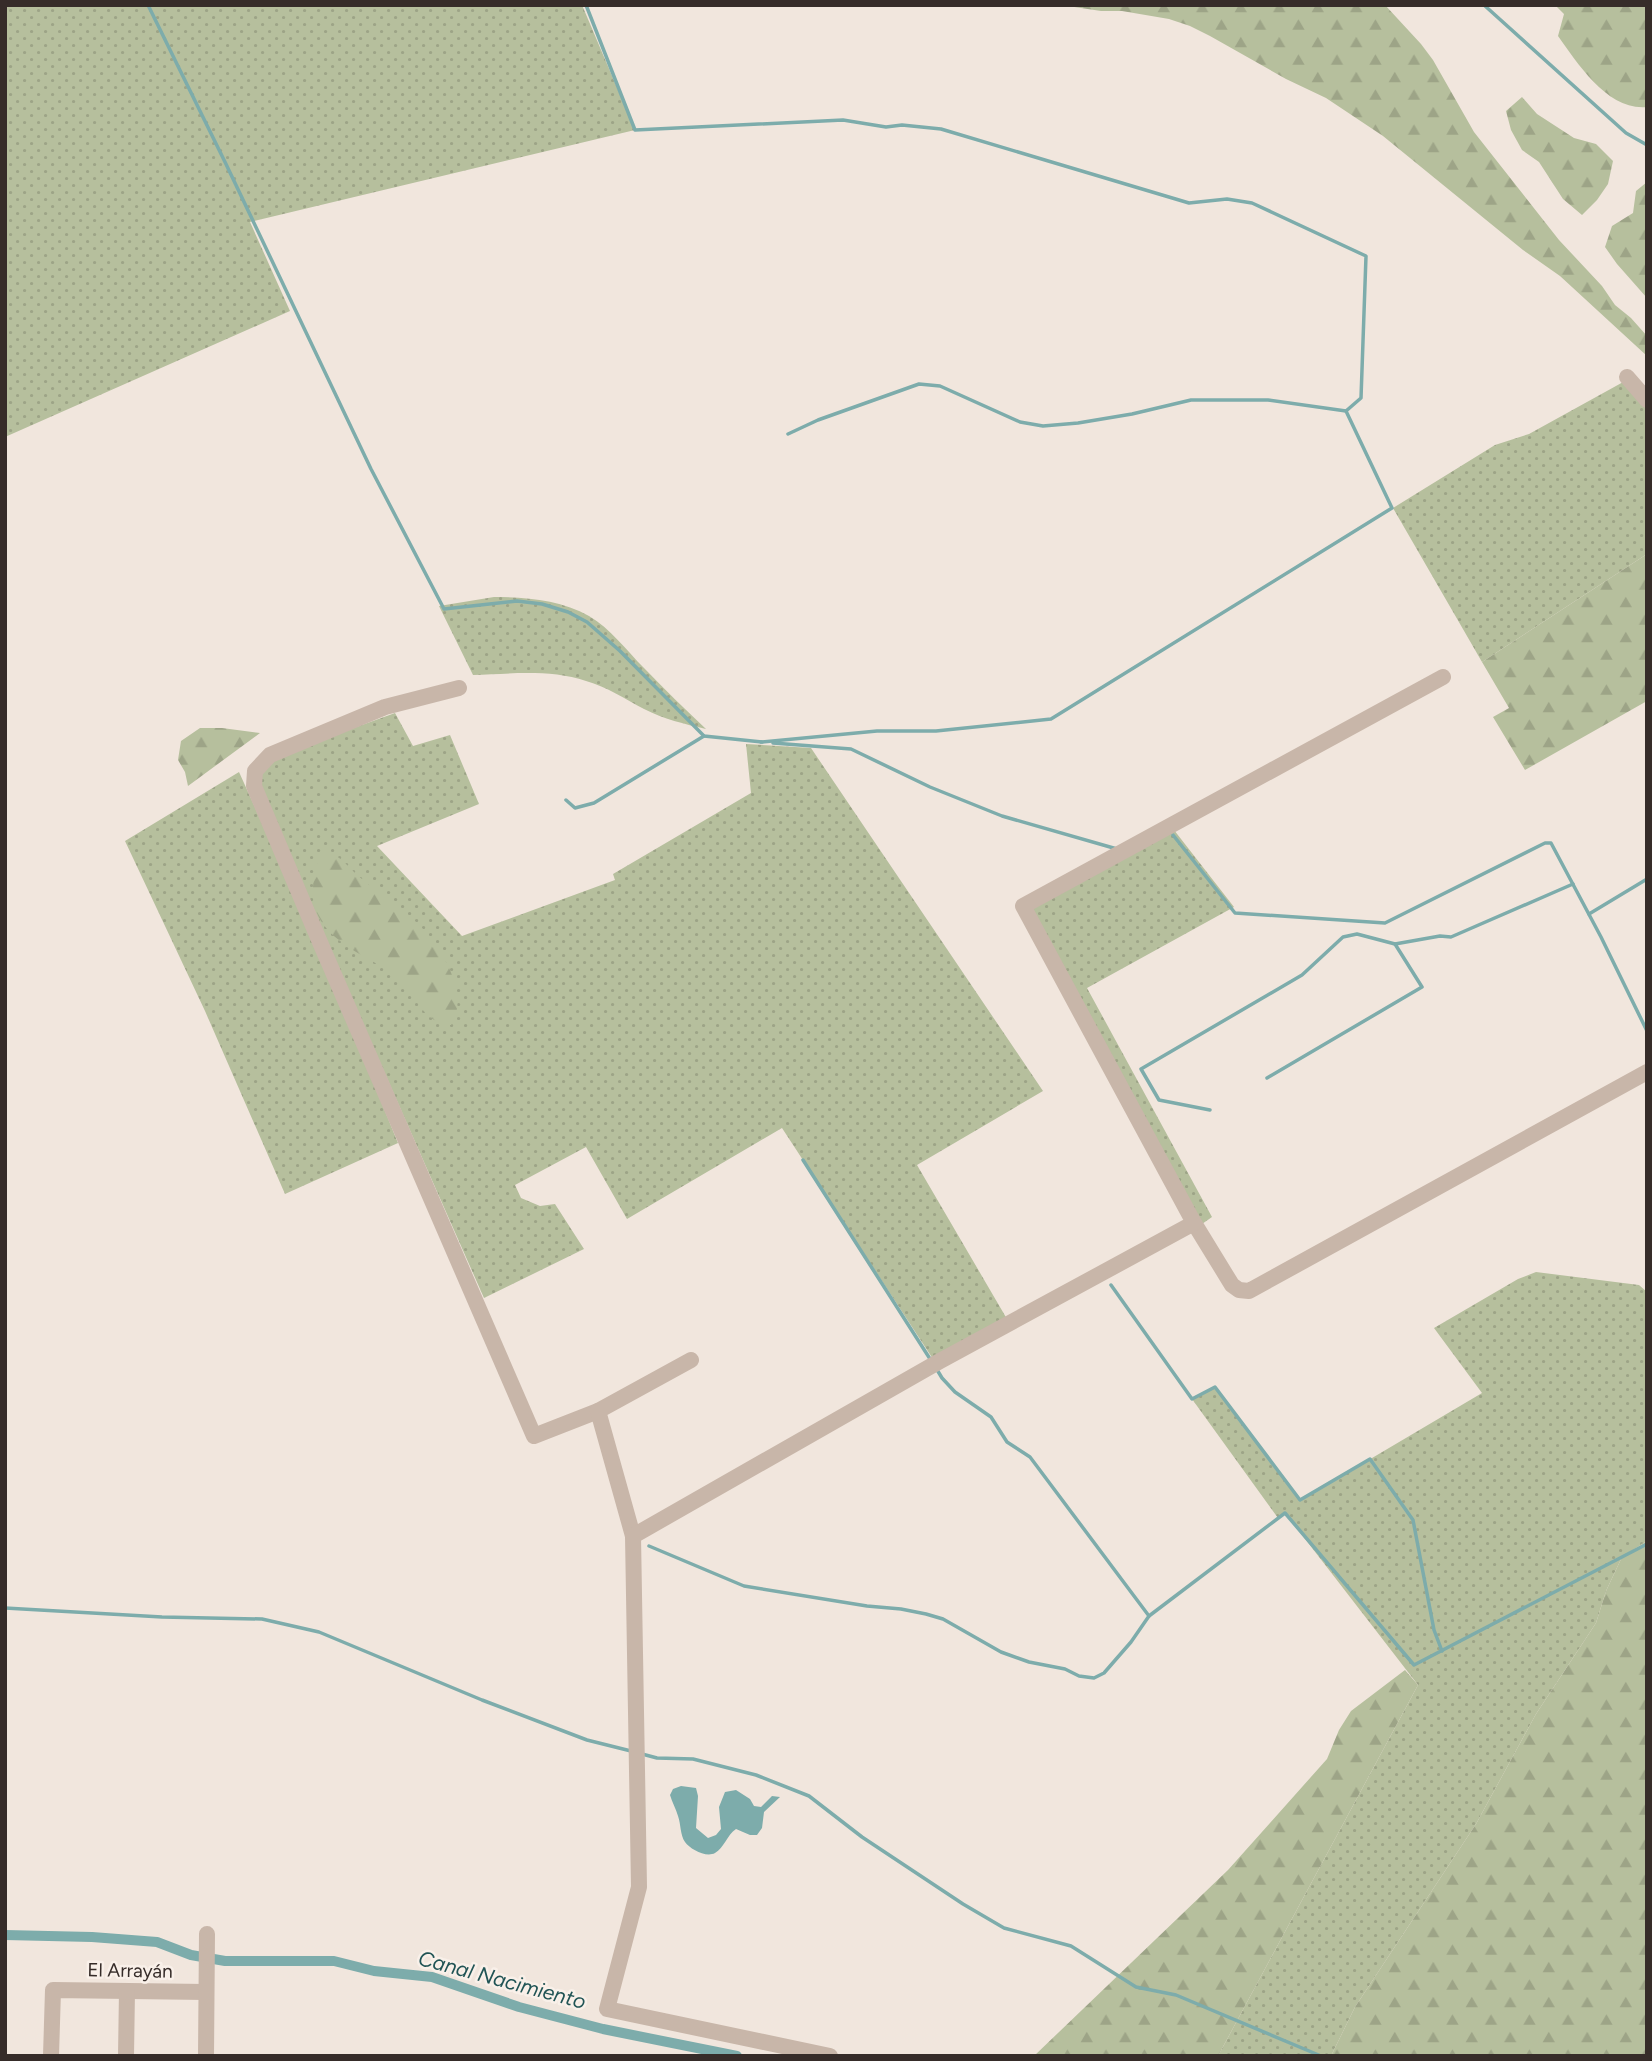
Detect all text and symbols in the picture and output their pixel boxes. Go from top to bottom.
water label: Canal Nacimiento [416,1945,589,2014]
street label: El Arrayán [87,1958,173,1983]

